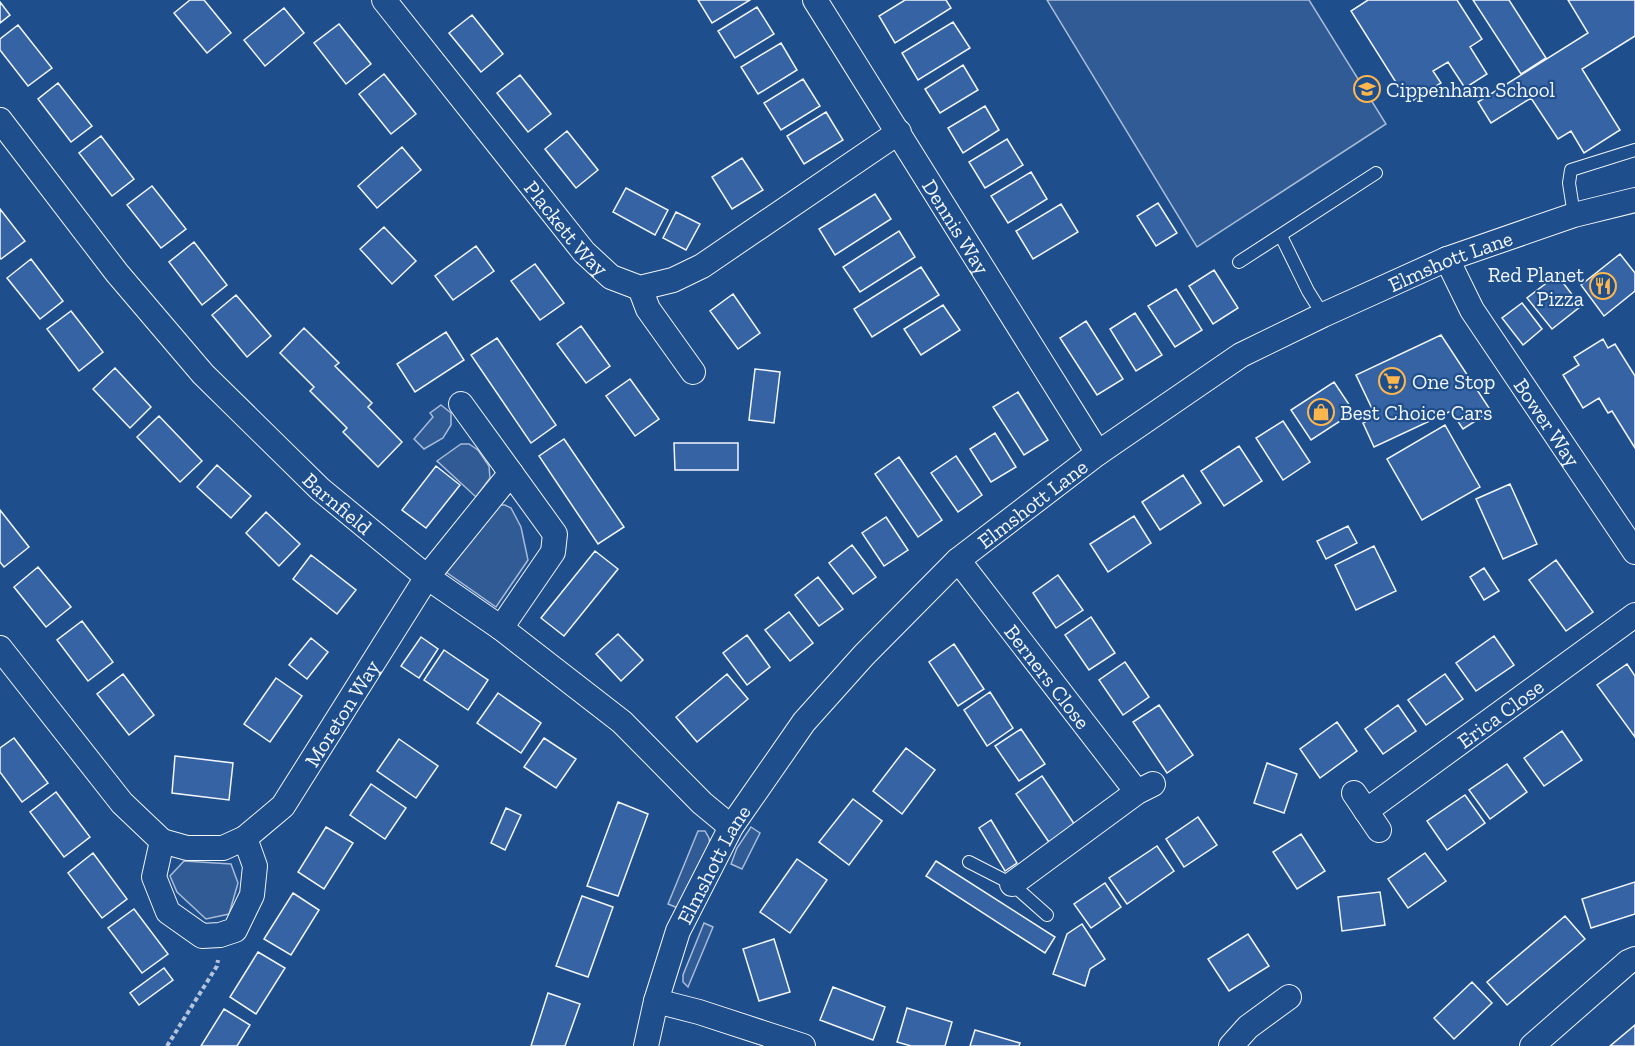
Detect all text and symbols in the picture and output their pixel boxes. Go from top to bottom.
school or university icon: Cippenham School [1352,74,1382,104]
place label: Cippenham School [1386,77,1555,102]
street label: Dennis Way [917,174,996,279]
street label: Plackett Way [519,175,614,281]
street label: Elmshott Lane [1384,225,1516,296]
place label: Red Planet Pizza [1488,262,1584,311]
restaurant icon: Red Planet Pizza [1588,271,1618,301]
supermarket icon: One Stop [1377,366,1407,396]
place label: One Stop [1412,369,1495,394]
street label: Bower Way [1509,373,1586,471]
shop icon: Best Choice Cars [1306,397,1336,427]
place label: Best Choice Cars [1340,400,1492,425]
street label: Elmshott Lane [972,453,1092,553]
street label: Barnfield [298,467,378,540]
street label: Berners Close [1000,619,1096,734]
street label: Moreton Way [299,655,384,771]
street label: Erica Close [1452,673,1548,753]
street label: Elmshott Lane [671,800,755,928]

